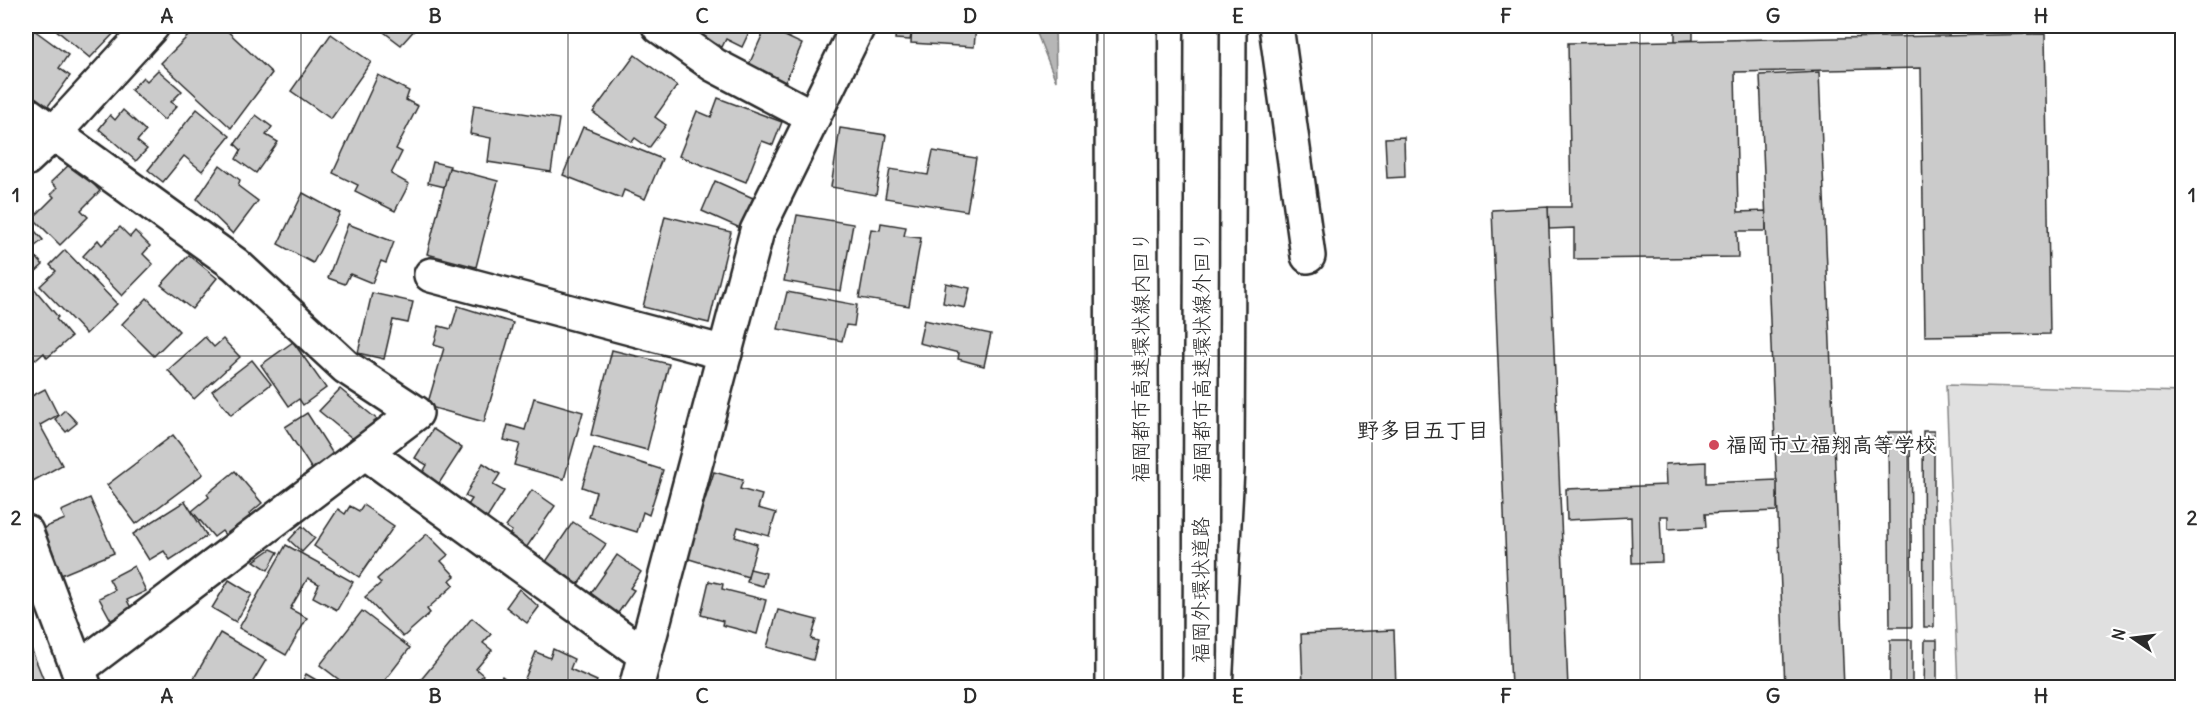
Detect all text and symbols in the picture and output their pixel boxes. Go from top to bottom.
text: A [161,3,174,28]
text: B [428,3,442,28]
text: C [695,3,709,28]
text: D [963,3,977,28]
text: E [1232,3,1244,28]
text: F [1500,3,1512,28]
text: G [1766,3,1780,28]
text: H [2034,3,2048,28]
text: 1 [12,182,20,207]
text: 1 [2188,182,2196,207]
street label: 福岡都市高速環状線内回り [1127,231,1154,483]
street label: 福岡都市高速環状線外回り [1188,231,1215,483]
district label: 野多目五丁目 [1357,416,1489,444]
place label: 福岡市立福翔高等学校 [1726,431,1936,458]
marker: 福岡市立福翔高等学校 [1707,438,1721,452]
text: 2 [11,505,22,530]
text: 2 [2187,505,2198,530]
street label: 福岡外環状道路 [1187,517,1214,664]
north arrow [2103,608,2163,668]
text: N [2107,627,2129,642]
text: A [161,683,174,708]
text: B [428,683,442,708]
text: C [695,683,709,708]
text: D [963,683,977,708]
text: E [1232,683,1244,708]
text: F [1500,683,1512,708]
text: G [1766,683,1780,708]
text: H [2034,683,2048,708]

